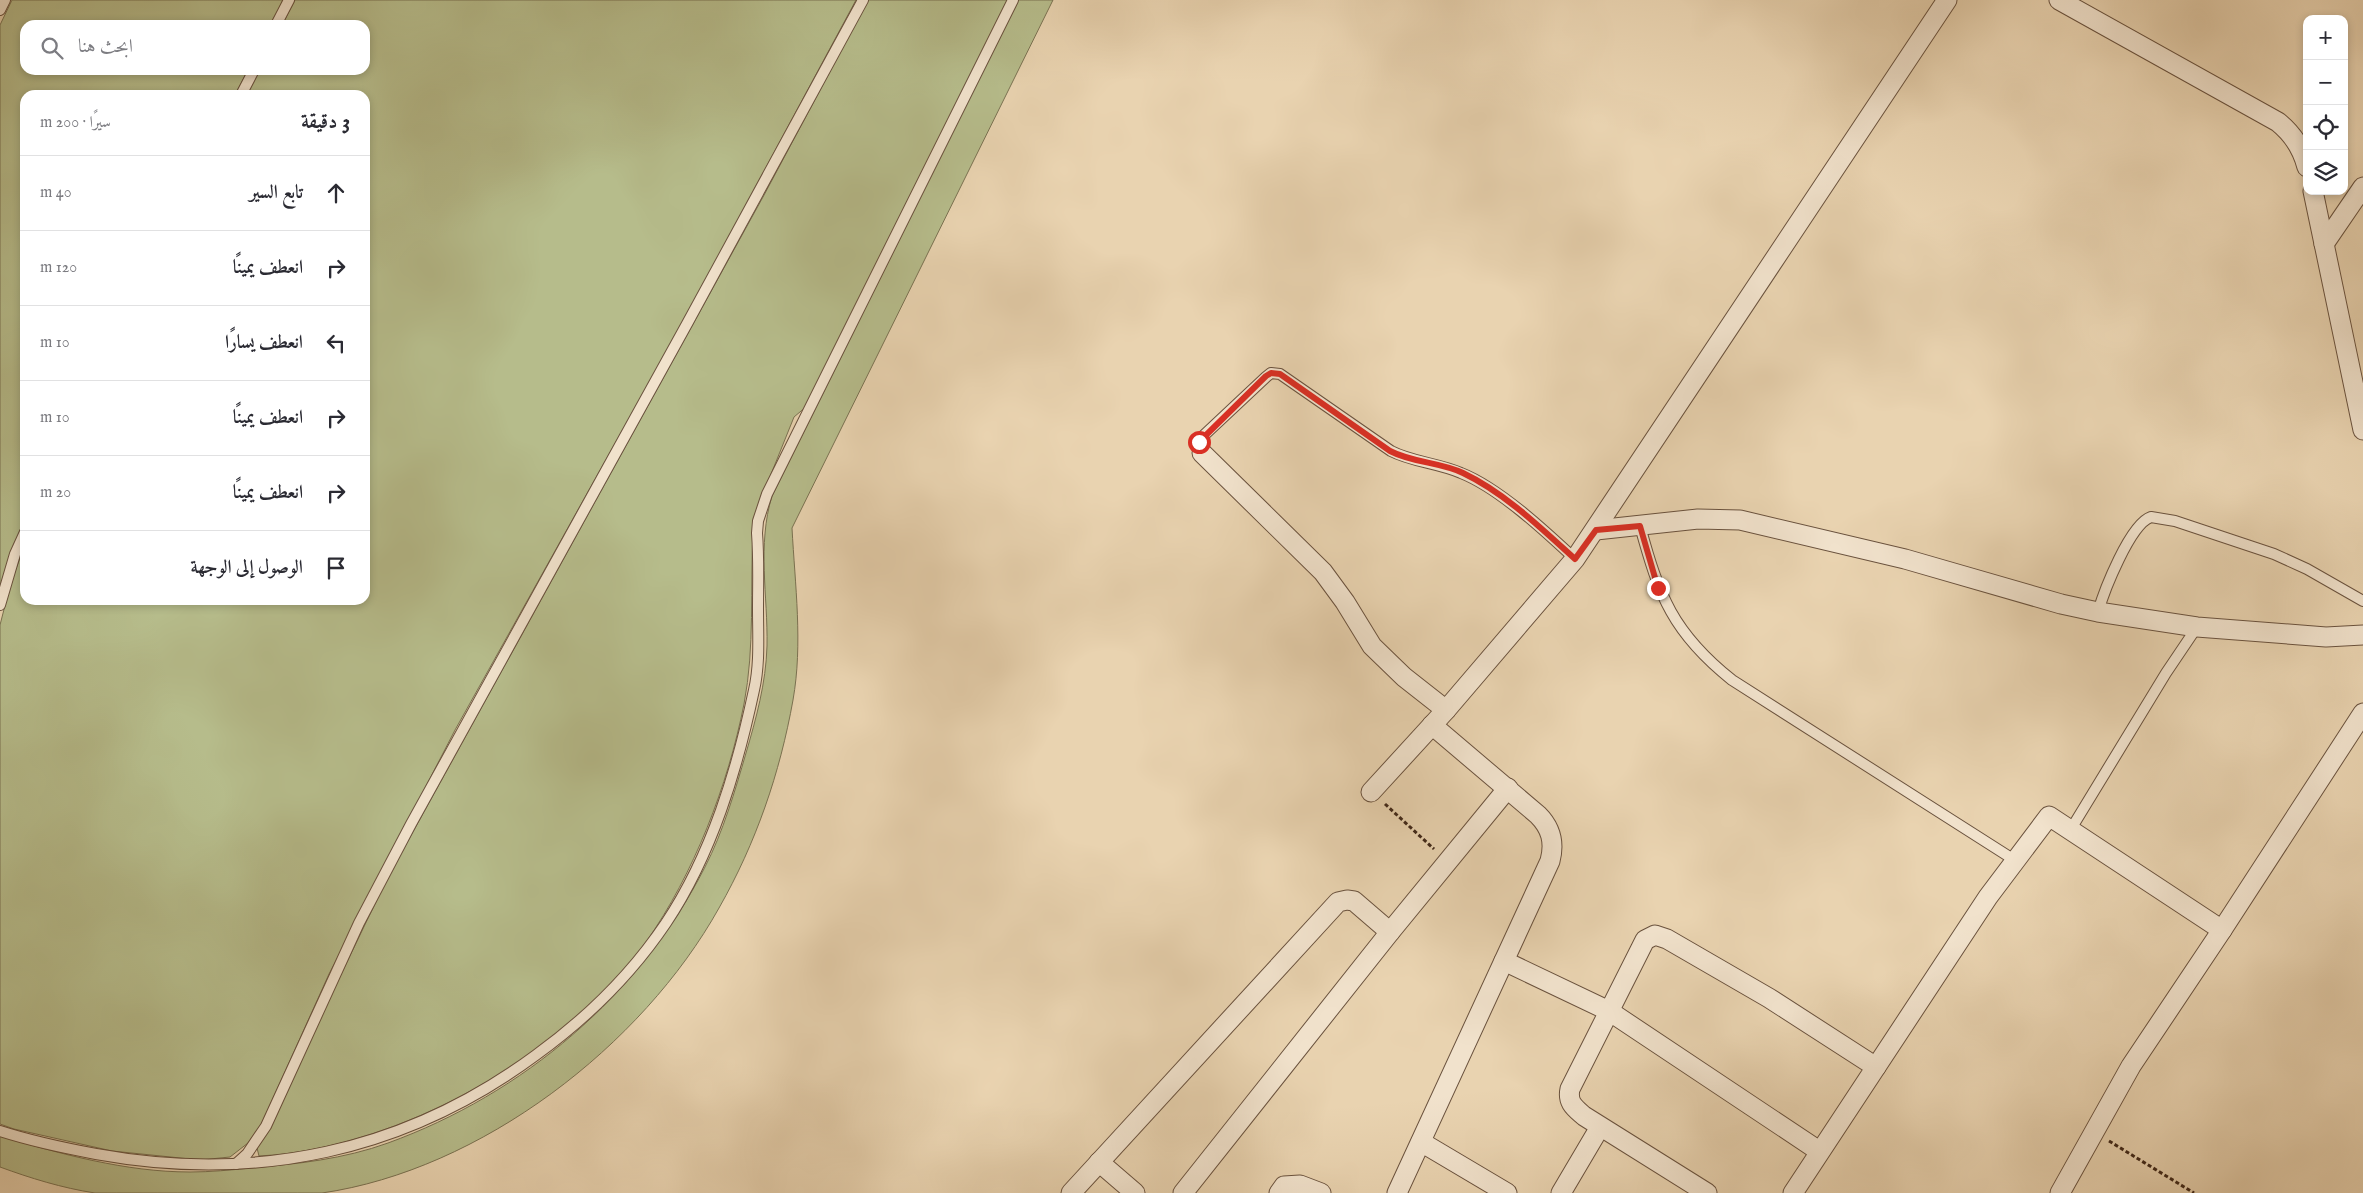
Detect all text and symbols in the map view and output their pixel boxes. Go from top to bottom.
map controls [2303,15,2348,195]
button: + [2303,15,2348,60]
search box [20,20,370,75]
icon: search [38,34,66,62]
text: ابحث هنا [78,35,133,59]
button: − [2303,60,2348,105]
button: locate [2303,105,2348,150]
text: 3 دقيقة [301,109,350,136]
text: سيرًا · 200 m [40,113,111,133]
button: layers [2303,150,2348,195]
icon: ahead [322,179,350,207]
text: تابع السير [249,181,303,205]
text: 40 m [40,183,72,203]
icon: right [322,254,350,282]
text: انعطف يمينًا [233,256,303,280]
text: 120 m [40,258,77,278]
icon: left [322,329,350,357]
text: انعطف يسارًا [225,331,303,355]
text: 10 m [40,333,70,353]
icon: right [322,404,350,432]
text: انعطف يمينًا [233,406,303,430]
text: 10 m [40,408,70,428]
route start [1188,431,1211,454]
icon: right [322,479,350,507]
text: انعطف يمينًا [233,481,303,505]
text: 20 m [40,483,71,503]
icon: arrive [322,554,350,582]
text: الوصول إلى الوجهة [191,556,303,580]
route end [1647,577,1670,600]

